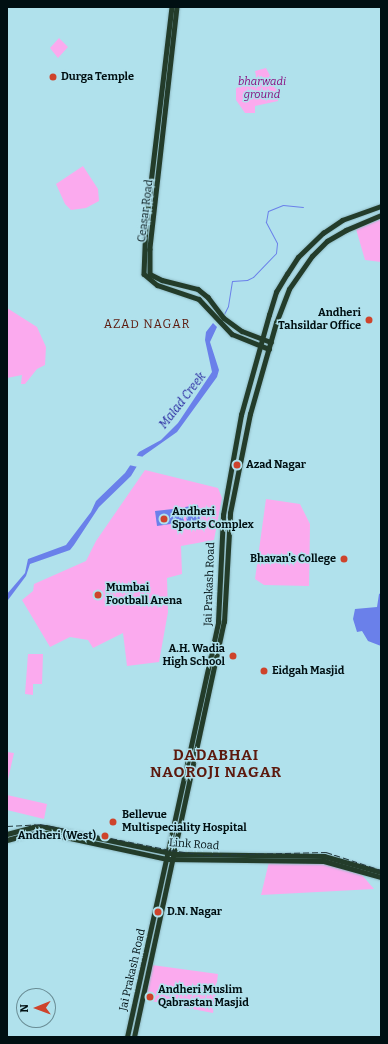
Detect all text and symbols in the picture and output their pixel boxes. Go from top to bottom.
place label: Durga Temple [61,70,134,84]
marker: Durga Temple [48,72,58,82]
park label: bharwadi ground [238,76,286,102]
street label: Ceasar Road [136,179,156,243]
place label: Andheri Tahsildar Office [278,307,361,333]
marker: Andheri Tahsildar Office [364,315,374,325]
district label: AZAD NAGAR [104,318,190,332]
water label: Malad Creek [157,370,209,432]
place label: Azad Nagar [246,458,306,472]
marker: Azad Nagar [231,459,243,471]
place label: Andheri Sports Complex [172,506,254,532]
marker: Andheri Sports Complex [159,514,169,524]
street label: Jai Prakash Road [202,542,218,626]
place label: Bhavan's College [250,552,336,566]
marker: Bhavan's College [339,554,349,564]
place label: Mumbai Football Arena [106,582,182,608]
marker: Mumbai Football Arena [93,590,103,600]
place label: A.H. Wadia High School [162,643,225,669]
marker: A.H. Wadia High School [228,651,238,661]
place label: Eidgah Masjid [272,664,344,678]
marker: Eidgah Masjid [259,666,269,676]
district label: DADABHAI NAOROJI NAGAR [150,746,282,781]
place label: Bellevue Multispeciality Hospital [122,809,247,835]
marker: Bellevue Multispeciality Hospital [107,816,119,828]
place label: Andheri (West) [18,829,96,843]
marker: Andheri (West) [99,830,111,842]
street label: Link Road [168,837,220,853]
place label: D.N. Nagar [167,905,222,919]
marker: D.N. Nagar [152,906,164,918]
street label: Jai Prakash Road [117,928,149,1012]
place label: Andheri Muslim Qabrastan Masjid [158,984,249,1010]
north arrow [16,988,56,1028]
marker: Andheri Muslim Qabrastan Masjid [145,992,155,1002]
text: N [18,1004,31,1013]

